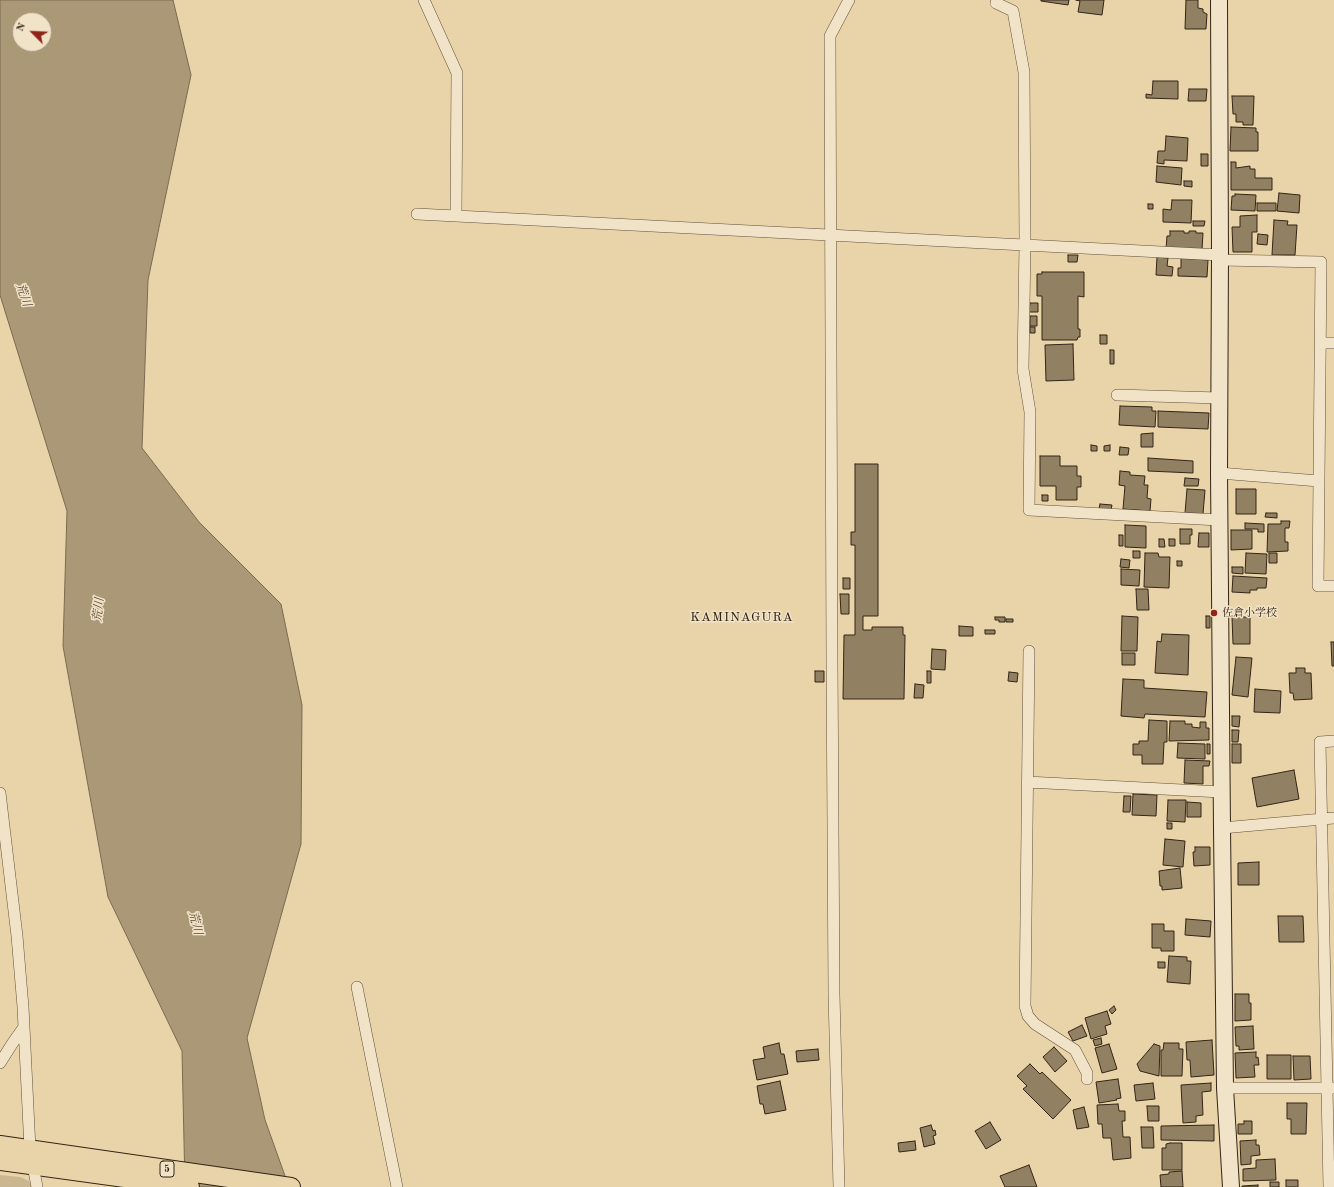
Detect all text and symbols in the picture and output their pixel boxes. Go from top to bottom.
north arrow [12,12,52,52]
text: N [15,21,28,33]
water label: 荒川 [12,281,34,309]
water label: 荒川 [91,597,107,623]
place label: 佐倉小学校 [1222,606,1277,620]
marker: 佐倉小学校 [1209,608,1219,618]
district label: KAMINAGURA [690,610,794,626]
water label: 荒川 [185,910,205,936]
road number: 5 [160,1161,174,1177]

